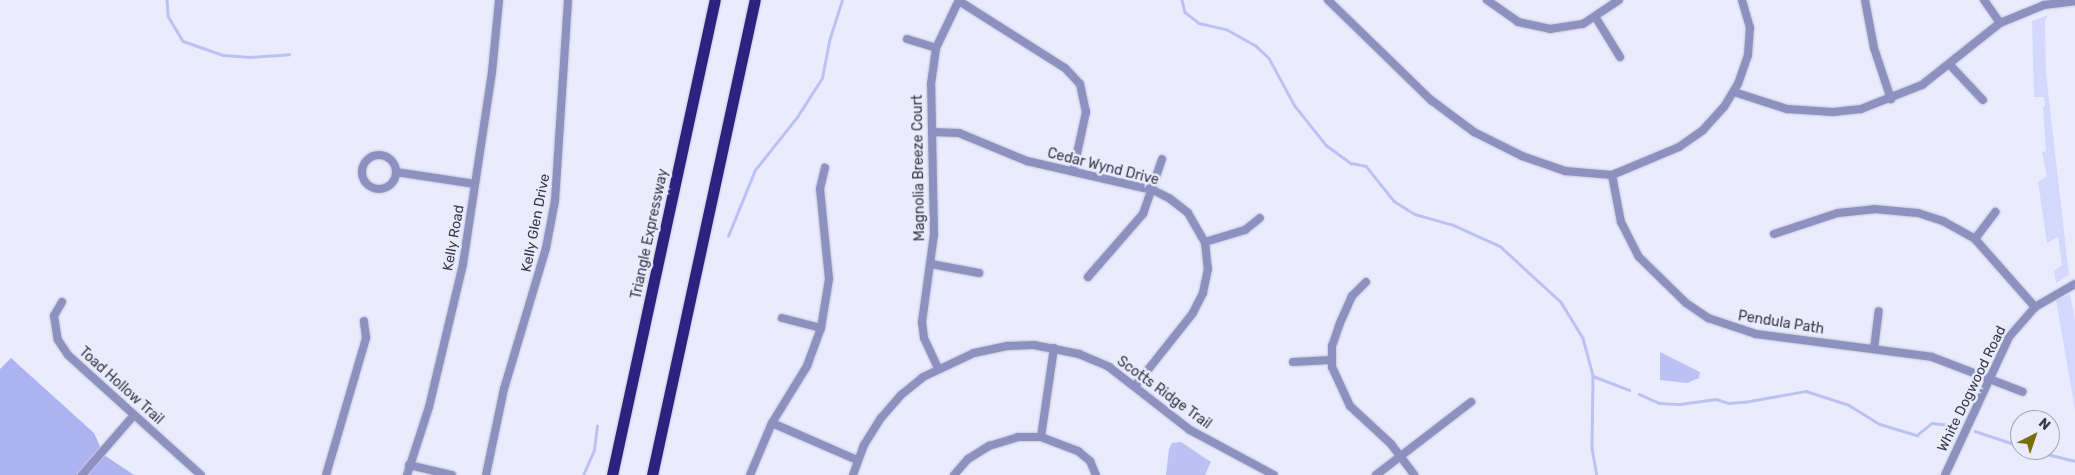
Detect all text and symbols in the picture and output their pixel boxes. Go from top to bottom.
street label: Magnolia Breeze Court [909,94,929,242]
street label: Cedar Wynd Drive [1045,145,1161,189]
street label: Triangle Expressway [628,167,672,301]
street label: Kelly Glen Drive [518,172,554,274]
street label: Kelly Road [440,204,468,272]
street label: Pendula Path [1737,308,1825,338]
street label: White Dogwood Road [1934,323,2010,455]
street label: Toad Hollow Trail [75,344,167,428]
street label: Scotts Ridge Trail [1113,353,1215,433]
north arrow [2010,410,2060,460]
text: N [2035,414,2054,434]

